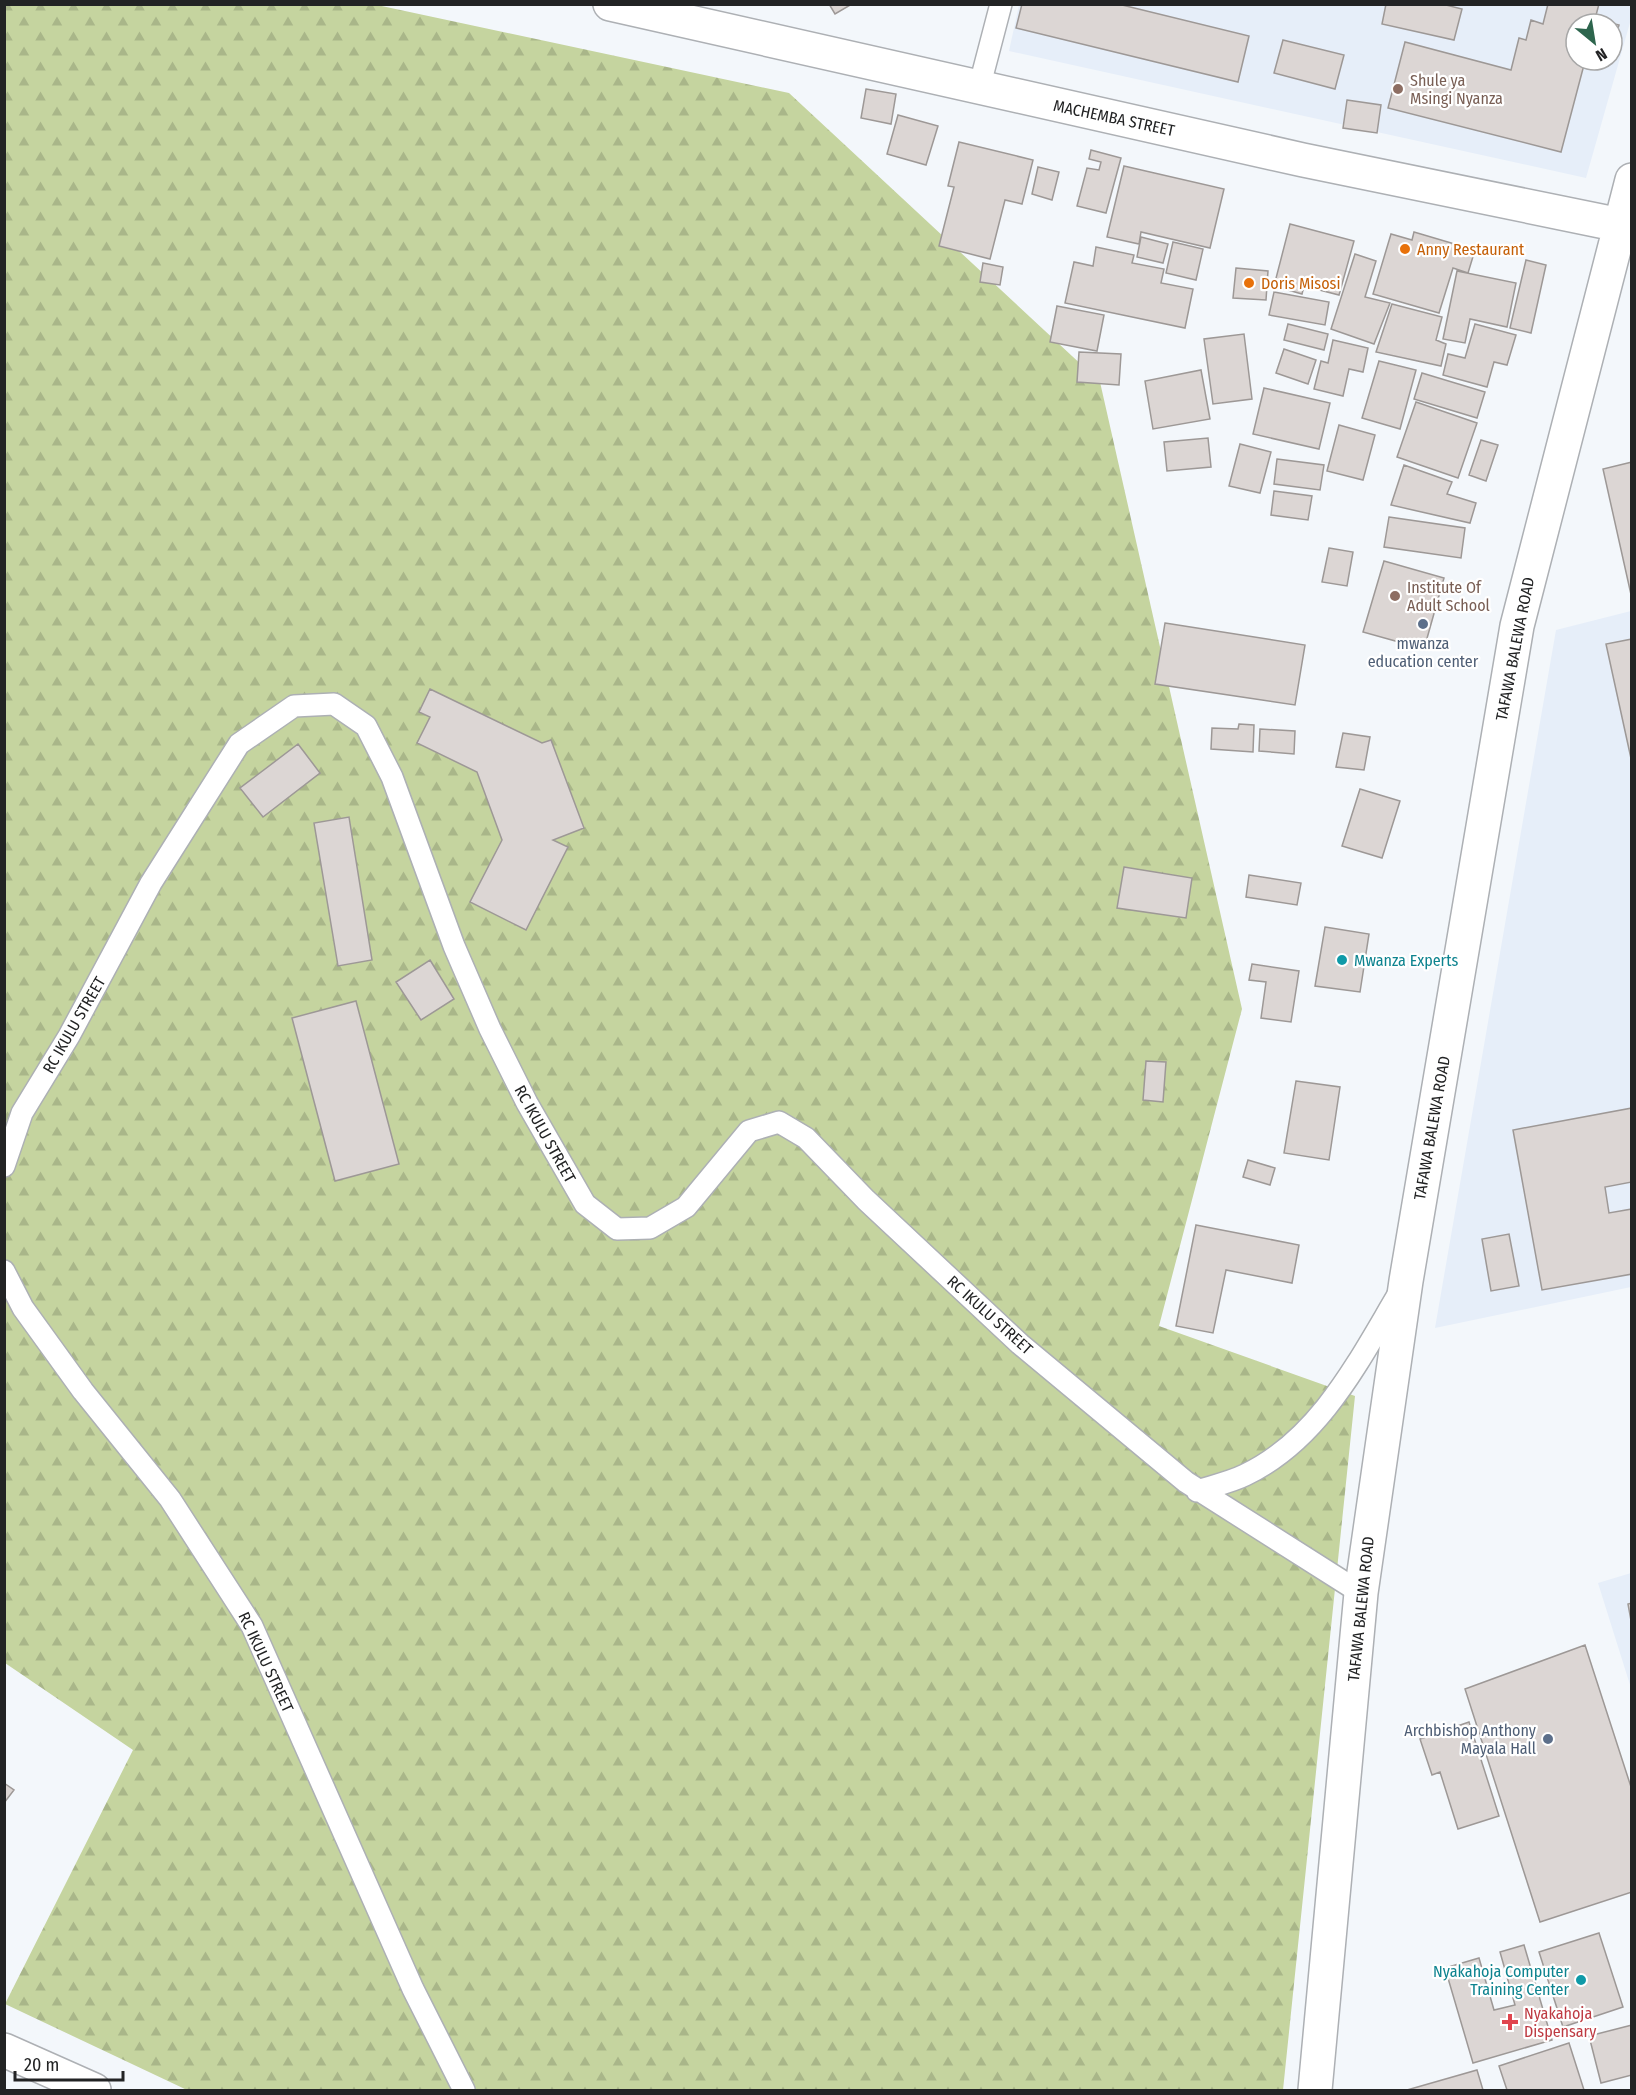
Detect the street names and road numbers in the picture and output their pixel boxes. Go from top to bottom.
street label: MACHEMBA STREET [1052,96,1177,140]
street label: TAFAWA BALEWA ROAD [1492,576,1538,722]
street label: RC IKULU STREET [39,973,110,1077]
street label: TAFAWA BALEWA ROAD [1410,1055,1454,1201]
street label: RC IKULU STREET [510,1082,580,1187]
street label: RC IKULU STREET [943,1272,1037,1359]
street label: TAFAWA BALEWA ROAD [1344,1535,1378,1683]
street label: RC IKULU STREET [234,1609,298,1716]

